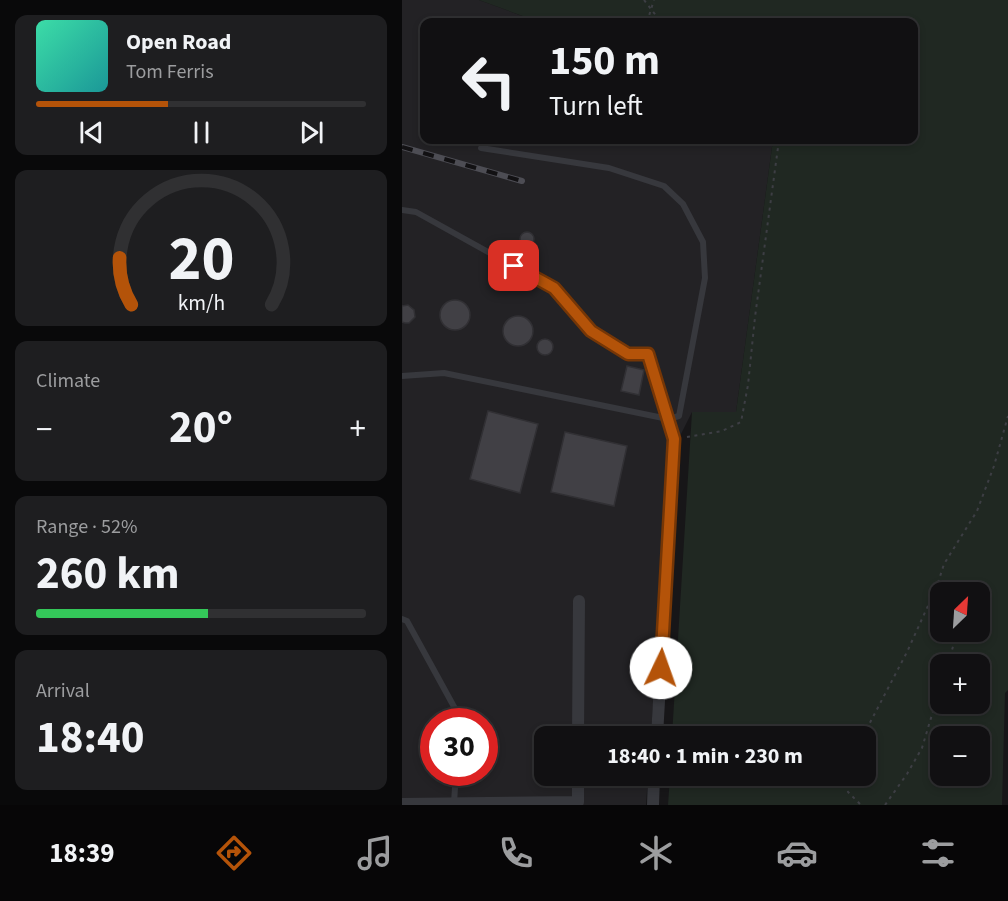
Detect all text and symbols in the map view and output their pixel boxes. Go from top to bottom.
text: Open Road [126,26,231,58]
text: 150 m [549,31,660,91]
icon: left [450,42,528,120]
text: Tom Ferris [126,58,214,86]
text: Turn left [549,87,643,126]
icon: previous [75,116,108,149]
icon: pause [185,116,218,149]
icon: next [295,116,328,149]
text: 20 [168,215,234,304]
pin [488,240,539,291]
icon: arrive [497,249,530,282]
text: km/h [177,288,225,319]
text: Climate [36,367,100,395]
text: 20° [169,396,233,460]
text: − [36,406,52,453]
text: + [350,406,366,453]
text: Range · 52% [36,513,137,541]
text: 260 km [36,542,180,606]
north arrow [930,582,990,642]
map controls [930,582,990,786]
position arrow [629,636,693,700]
button: + [930,654,990,714]
text: Arrival [36,677,90,705]
text: 18:40 [36,706,145,770]
speed limit sign: 30 [420,708,498,786]
button: − [930,726,990,786]
text: 18:40 · 1 min · 230 m [607,740,803,772]
icon: directions [213,832,255,874]
icon: music [354,832,396,874]
icon: phone [495,832,537,874]
icon: climate [635,832,677,874]
icon: car [776,832,818,874]
icon: filters [917,832,959,874]
text: 18:39 [49,834,114,873]

